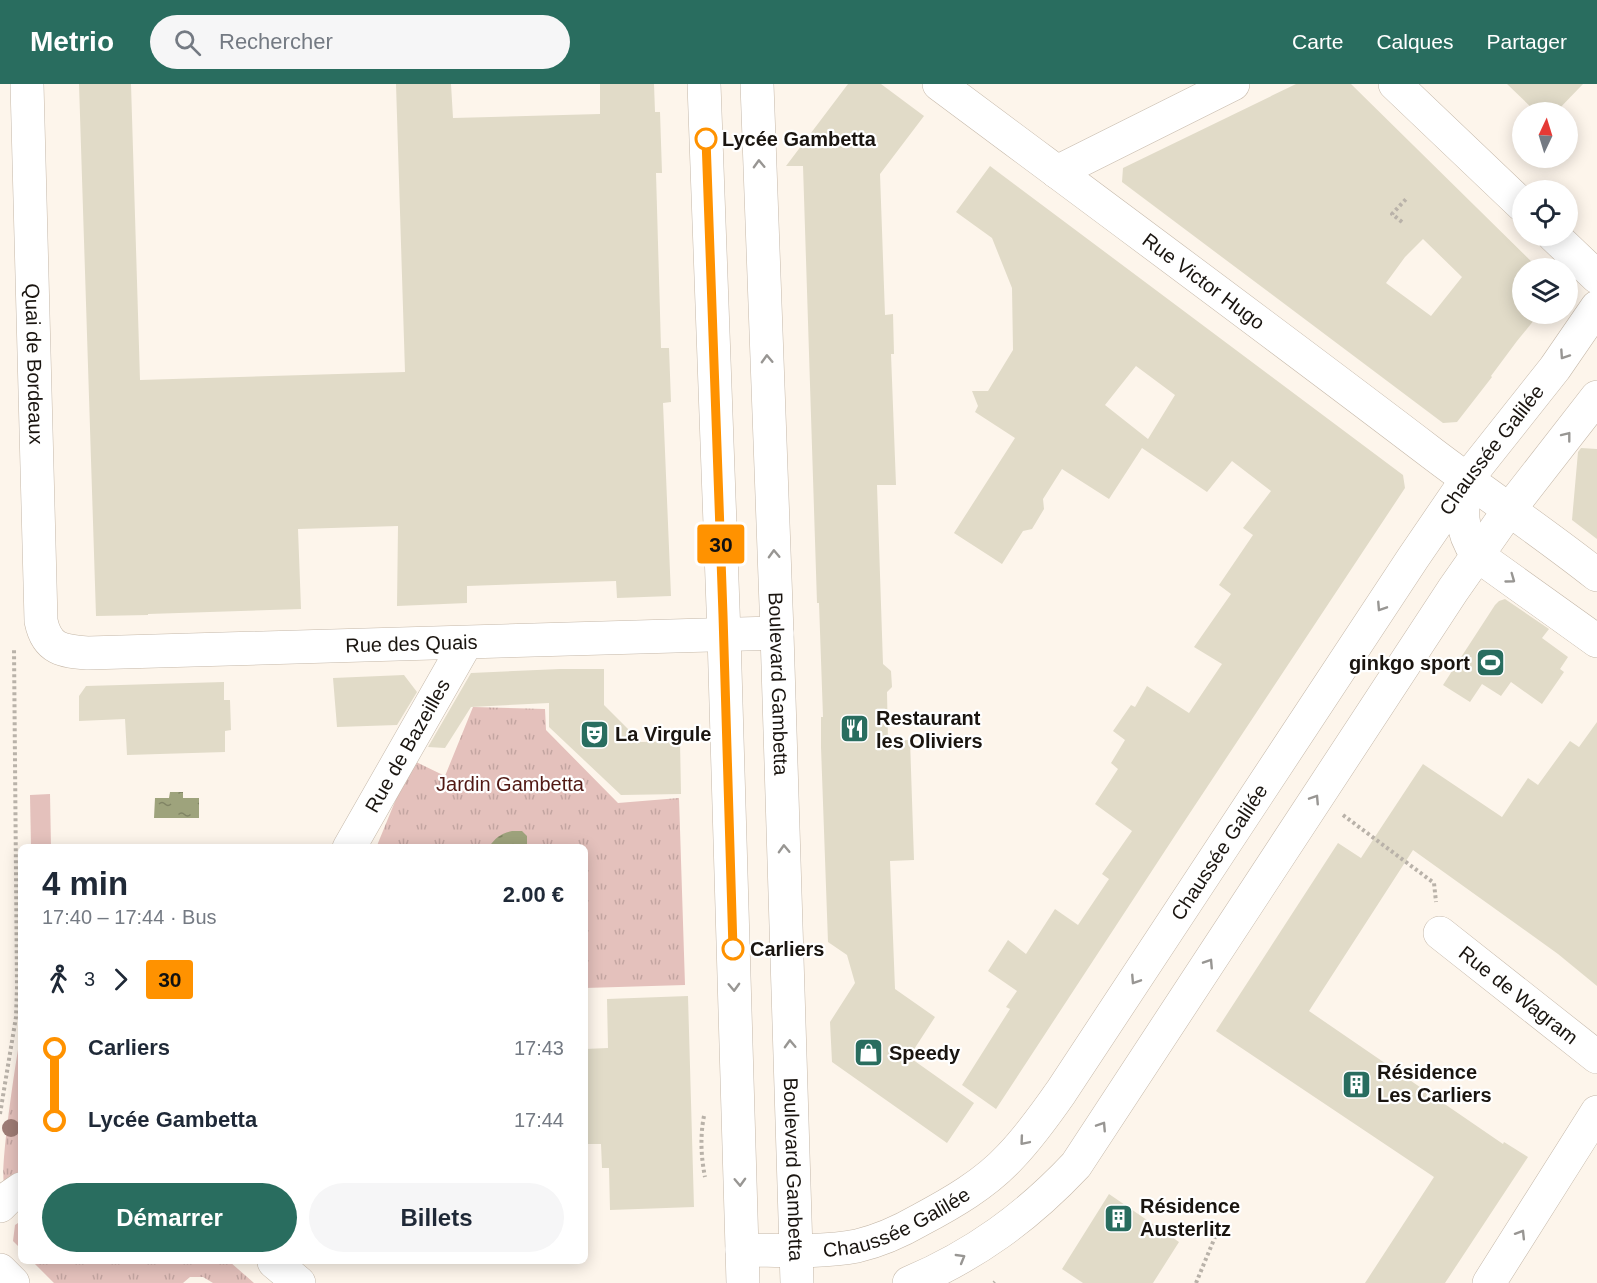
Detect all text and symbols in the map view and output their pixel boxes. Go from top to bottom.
search box [150,15,570,69]
text: Metrio [30,26,114,57]
icon: search [171,26,204,59]
text: Rechercher [219,29,333,54]
text: Carte [1292,30,1343,53]
text: Calques [1376,30,1453,53]
text: Partager [1486,30,1567,53]
north arrow [1512,102,1578,168]
map controls [1512,102,1578,324]
marker: Lycée Gambetta [695,128,717,150]
place label: Lycée Gambetta [722,128,877,150]
one-way arrow [753,160,766,169]
button: locate [1512,180,1578,246]
street label: Rue Victor Hugo [1138,229,1269,334]
button: layers [1512,258,1578,324]
street label: Quai de Bordeaux [21,283,47,445]
one-way arrow [1560,348,1571,359]
one-way arrow [760,355,773,364]
street label: Chaussée Galilée [1435,380,1548,519]
one-way arrow [1559,432,1570,443]
line badge: 30 [694,524,748,564]
text: 30 [709,533,733,556]
one-way arrow [768,549,780,558]
one-way arrow [1505,572,1516,583]
street label: Boulevard Gambetta [765,592,792,777]
one-way arrow [1377,600,1388,611]
street label: Rue des Quais [345,631,478,657]
sports icon: ginkgo sport [1475,647,1507,679]
place label: ginkgo sport [1349,652,1470,674]
street label: Rue de Bazeilles [361,675,454,816]
place label: Restaurant les Oliviers [876,707,983,752]
restaurant icon: Restaurant les Oliviers [839,713,871,745]
theatre icon: La Virgule [578,718,610,750]
place label: La Virgule [615,723,711,745]
park label: Jardin Gambetta [436,773,585,795]
street label: Chaussée Galilée [1166,780,1272,924]
one-way arrow [1308,795,1319,806]
one-way arrow [778,845,790,854]
text: 4 min [42,865,128,902]
text: 2.00 € [503,882,564,907]
text: 17:40 – 17:44 · Bus [42,906,217,928]
marker: Carliers [722,938,744,960]
place label: Carliers [750,938,825,960]
street label: Rue de Wagram [1455,941,1582,1049]
one-way arrow [1202,959,1213,970]
icon: walk [42,963,75,996]
icon: forward [104,963,137,996]
text: 3 [84,968,95,990]
text: 30 [158,968,181,991]
one-way arrow [1131,974,1142,985]
one-way arrow [728,983,741,992]
text: Carliers [88,1035,170,1060]
text: 17:43 [514,1037,564,1059]
shop icon: Speedy [852,1037,884,1069]
one-way arrow [783,1040,796,1049]
place label: Speedy [889,1042,961,1064]
place label: Résidence Les Carliers [1377,1061,1492,1106]
building icon: Résidence Les Carliers [1340,1068,1372,1100]
street label: Boulevard Gambetta [780,1077,807,1262]
text: Lycée Gambetta [88,1107,257,1132]
text: 17:44 [514,1109,564,1131]
one-way arrow [1095,1122,1106,1133]
one-way arrow [1020,1134,1031,1145]
one-way arrow [734,1178,746,1187]
button: Démarrer [42,1183,297,1252]
button: Billets [309,1183,564,1252]
street label: Chaussée Galilée [822,1183,974,1261]
place label: Résidence Austerlitz [1140,1195,1240,1240]
building icon: Résidence Austerlitz [1103,1202,1135,1234]
one-way arrow [1513,1229,1524,1240]
one-way arrow [955,1253,966,1265]

